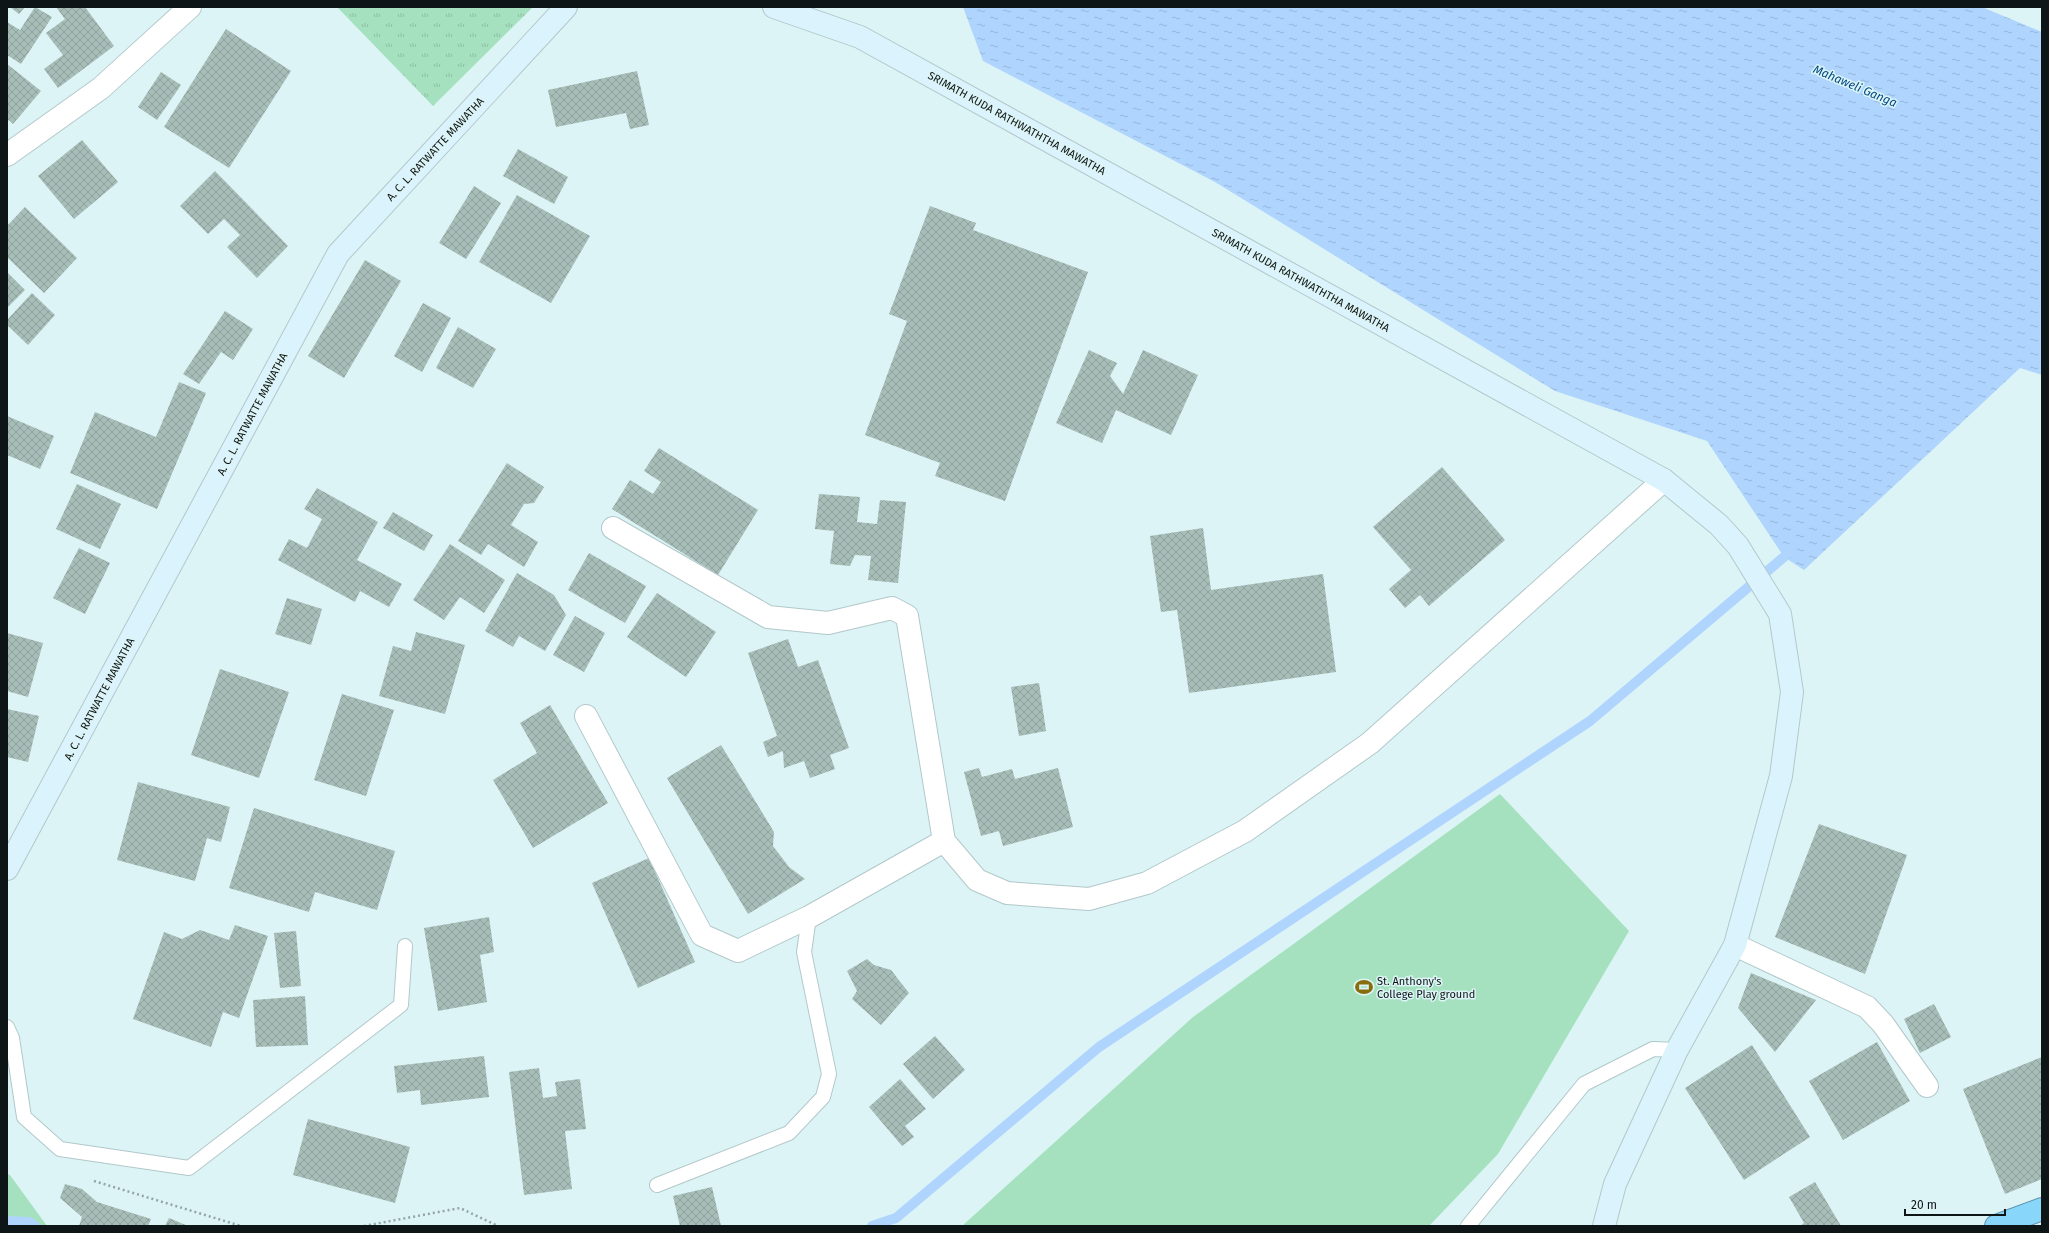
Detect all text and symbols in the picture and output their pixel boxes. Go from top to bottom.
water label: Mahaweli Ganga [1811,62,1899,110]
street label: SRIMATH KUDA RATHWATHTHA MAWATHA [926,69,1109,178]
street label: A. C. L. RATWATTE MAWATHA [384,94,487,204]
street label: SRIMATH KUDA RATHWATHTHA MAWATHA [1210,226,1393,335]
street label: A. C. L. RATWATTE MAWATHA [215,350,291,478]
street label: A. C. L. RATWATTE MAWATHA [62,635,138,763]
place label: St. Anthony's College Play ground [1377,975,1475,1001]
sports icon: St. Anthony's College Play ground [1354,977,1374,997]
scale bar [1905,1191,2005,1217]
text: 20 m [1911,1198,1937,1212]

